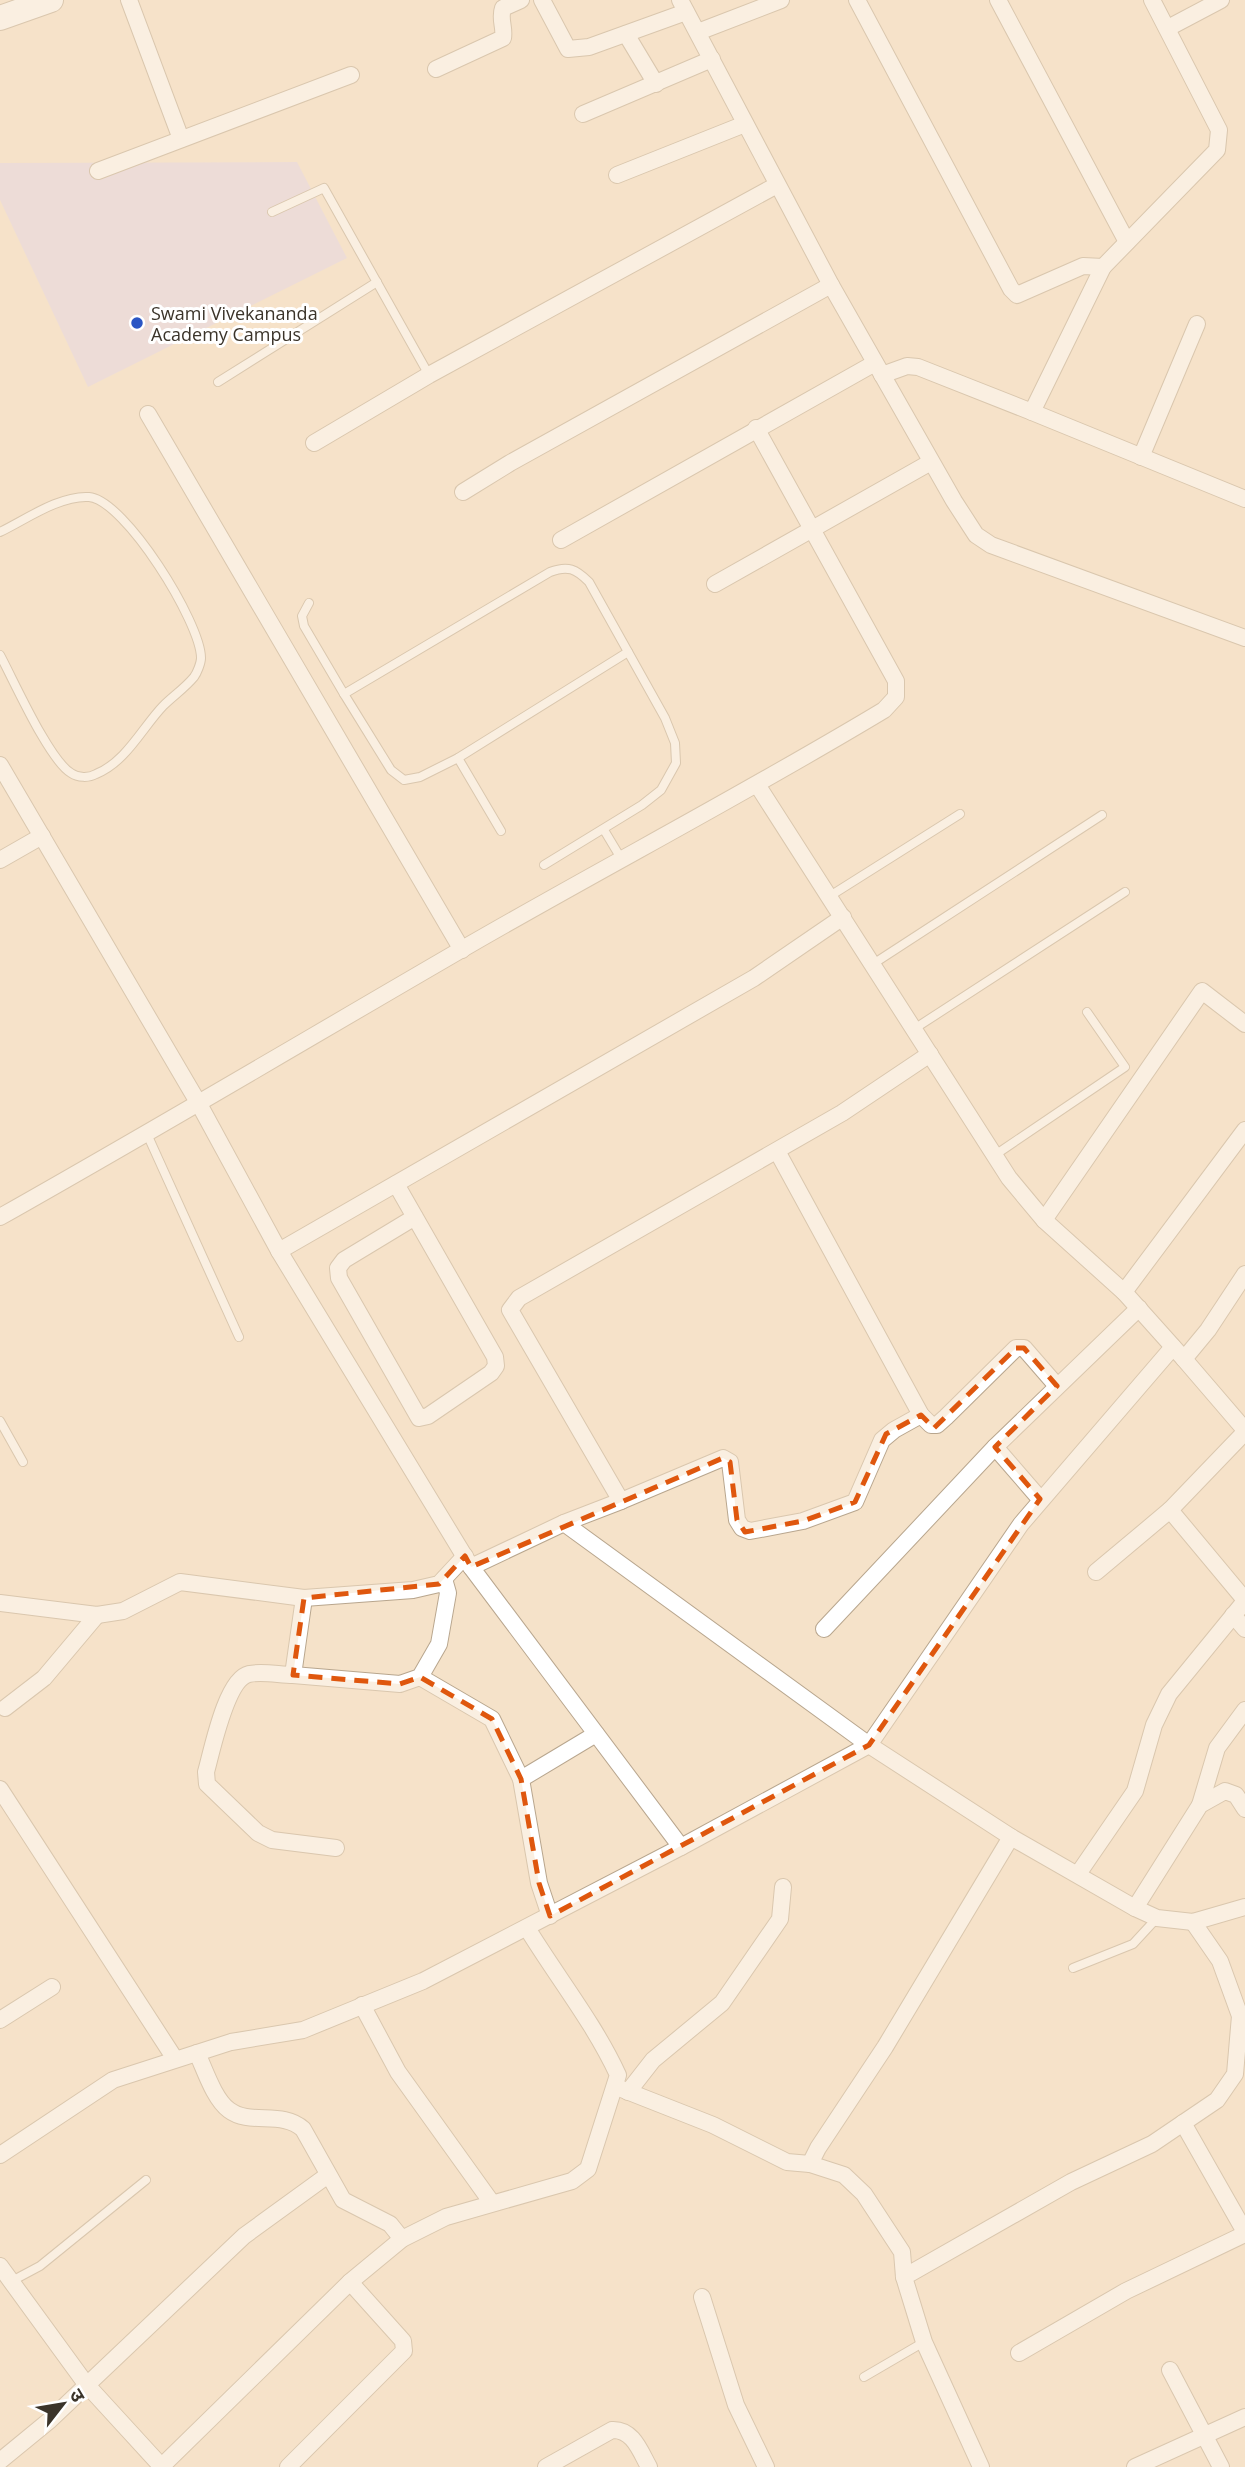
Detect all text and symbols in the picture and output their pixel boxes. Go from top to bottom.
place label: Swami Vivekananda Academy Campus [151,301,318,346]
marker: Swami Vivekananda Academy Campus [129,315,145,331]
north arrow [28,2369,98,2439]
text: उ [64,2384,92,2407]

